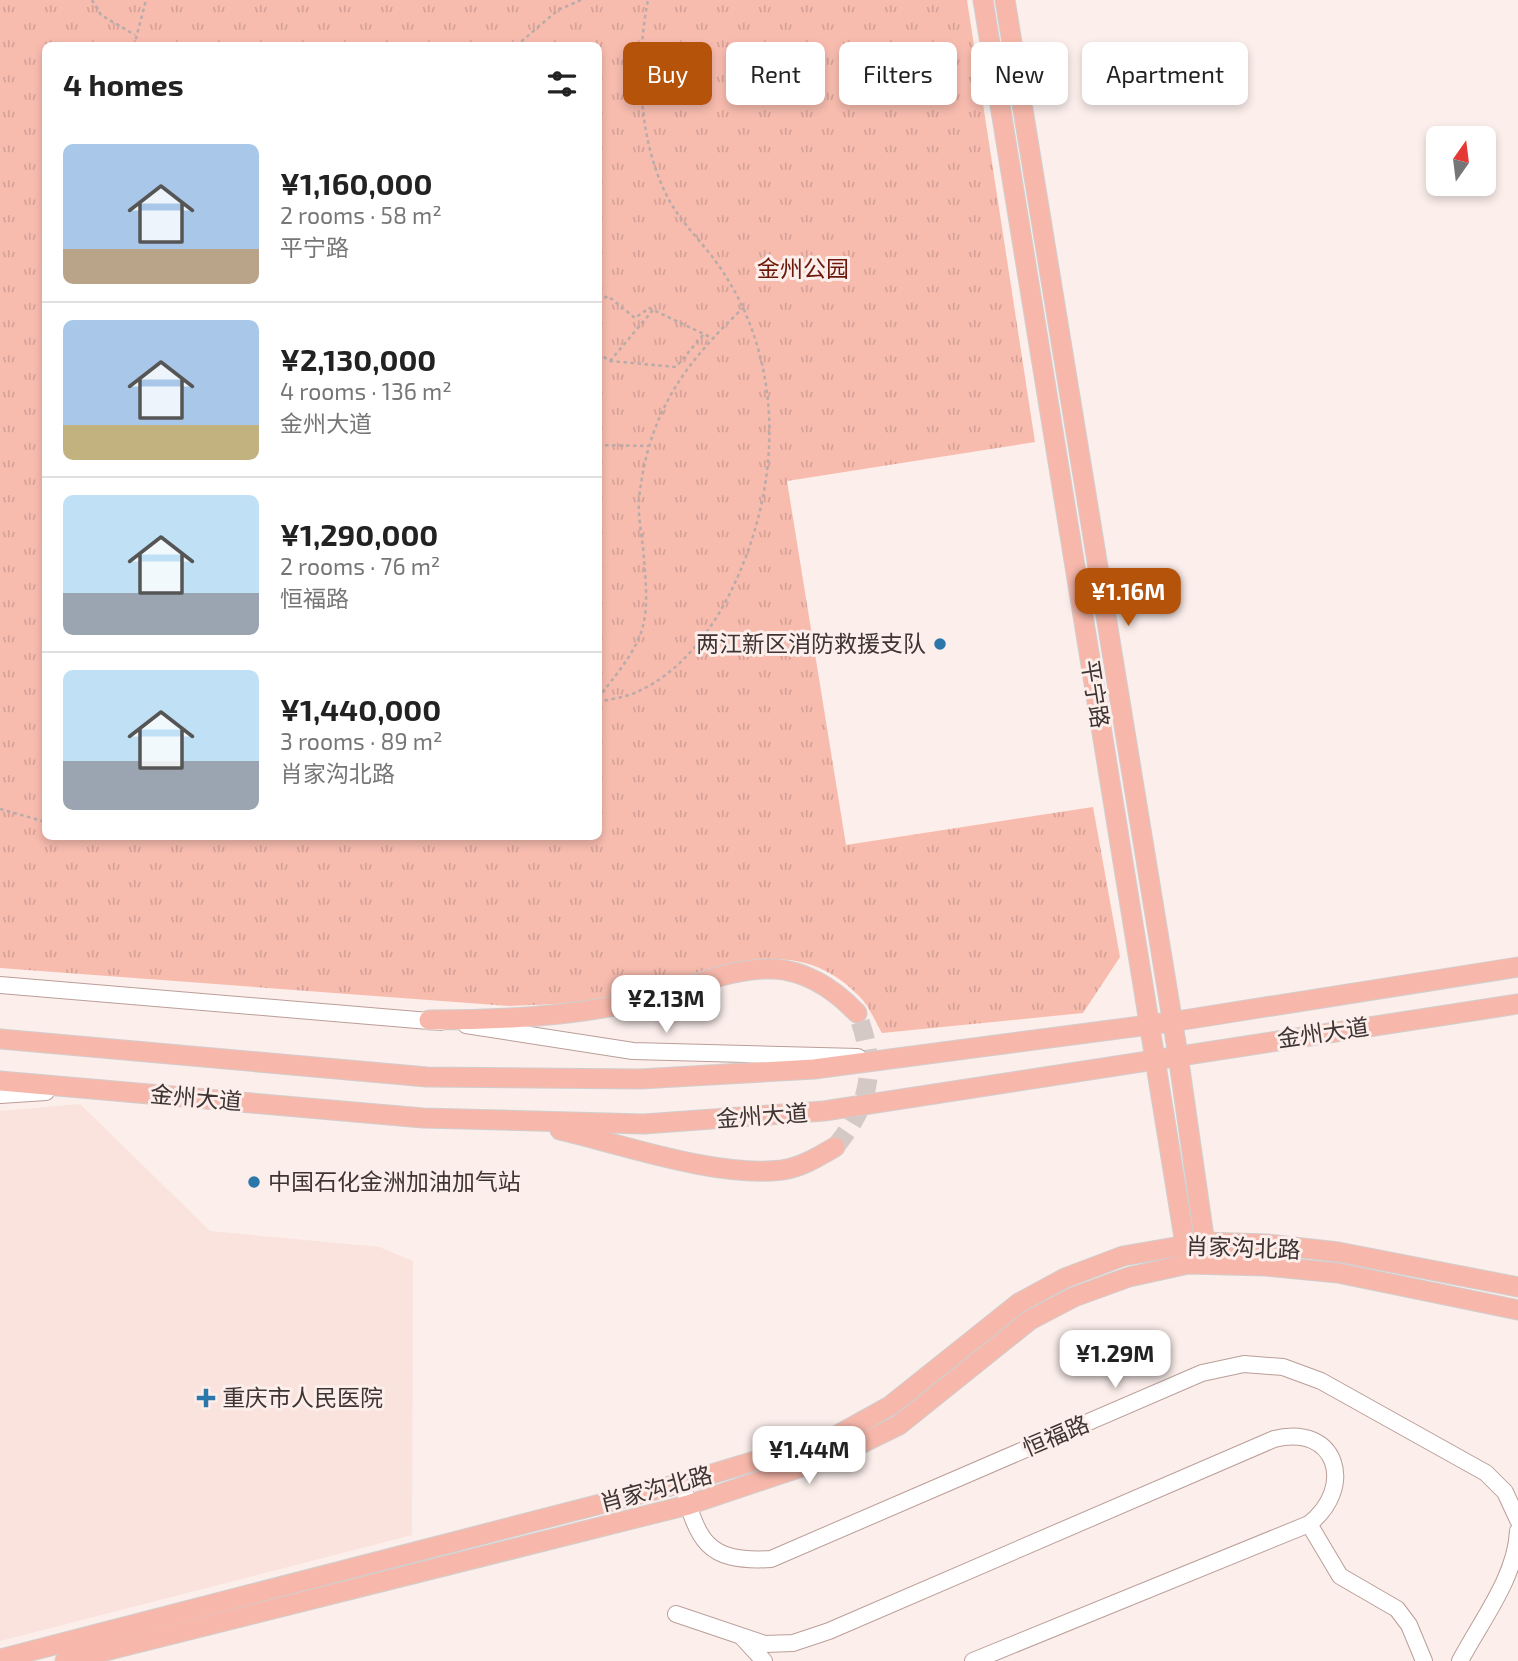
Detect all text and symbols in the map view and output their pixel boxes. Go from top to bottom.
chip: Buy [623,42,712,105]
chip: Rent [726,42,825,105]
chip: Filters [839,42,957,105]
chip: New [971,42,1068,105]
chip: Apartment [1082,42,1248,105]
icon: filters [543,65,581,103]
text: 4 homes [63,66,184,102]
north arrow [1426,126,1496,196]
map controls [1426,126,1496,196]
text: ¥1,160,000 [280,165,432,201]
icon: home [119,172,203,256]
text: 2 rooms · 58 m² [280,201,442,229]
text: 平宁路 [280,233,349,261]
park label: 金州公园 [757,254,849,282]
text: ¥2,130,000 [280,341,436,377]
icon: home [119,348,203,432]
text: 4 rooms · 136 m² [280,377,452,405]
text: 金州大道 [280,409,372,437]
text: ¥1,290,000 [280,516,438,552]
icon: home [119,523,203,607]
text: 2 rooms · 76 m² [280,552,440,580]
pin: ¥1.16M [1071,568,1185,628]
text: ¥1.16M [1091,577,1165,605]
text: 恒福路 [280,584,349,612]
place label: 两江新区消防救援支队 [696,629,926,657]
marker: 两江新区消防救援支队 [932,636,948,652]
street label: 平宁路 [1077,658,1115,730]
text: ¥1,440,000 [280,691,441,727]
icon: home [119,698,203,782]
text: 3 rooms · 89 m² [280,727,442,755]
text: 肖家沟北路 [280,759,395,787]
pin: ¥2.13M [609,976,723,1035]
text: ¥2.13M [627,984,705,1012]
street label: 金州大道 [1275,1012,1370,1052]
street label: 金州大道 [149,1079,243,1115]
street label: 金州大道 [715,1098,809,1132]
place label: 中国石化金洲加油加气站 [268,1167,521,1195]
marker: 中国石化金洲加油加气站 [246,1174,262,1190]
street label: 肖家沟北路 [1185,1231,1301,1263]
pin: ¥1.29M [1058,1330,1172,1390]
text: ¥1.29M [1076,1339,1154,1367]
place label: 重庆市人民医院 [222,1383,383,1411]
marker: 重庆市人民医院 [196,1388,216,1408]
street label: 恒福路 [1018,1409,1093,1461]
pin: ¥1.44M [752,1426,866,1486]
text: ¥1.44M [768,1435,850,1463]
street label: 肖家沟北路 [597,1460,715,1516]

